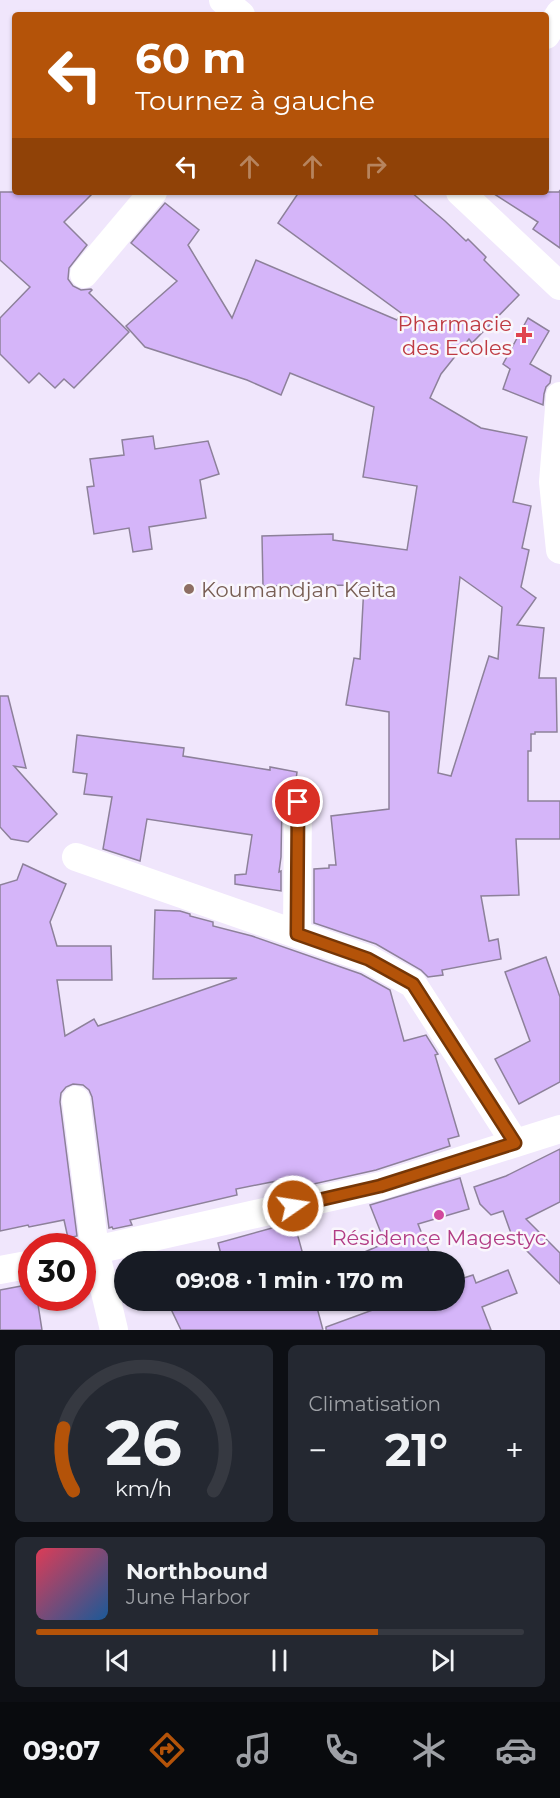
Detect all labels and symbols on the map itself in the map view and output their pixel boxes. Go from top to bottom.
place label: Pharmacie des Ecoles [397,311,512,360]
marker: Pharmacie des Ecoles [517,328,531,342]
place label: Koumandjan Keita [201,577,397,602]
marker: Koumandjan Keita [182,582,196,596]
pin [272,776,323,827]
position arrow [261,1174,325,1238]
marker: Résidence Magestyc [432,1208,446,1222]
place label: Résidence Magestyc [331,1225,547,1250]
speed limit sign: 30 [18,1233,96,1311]

